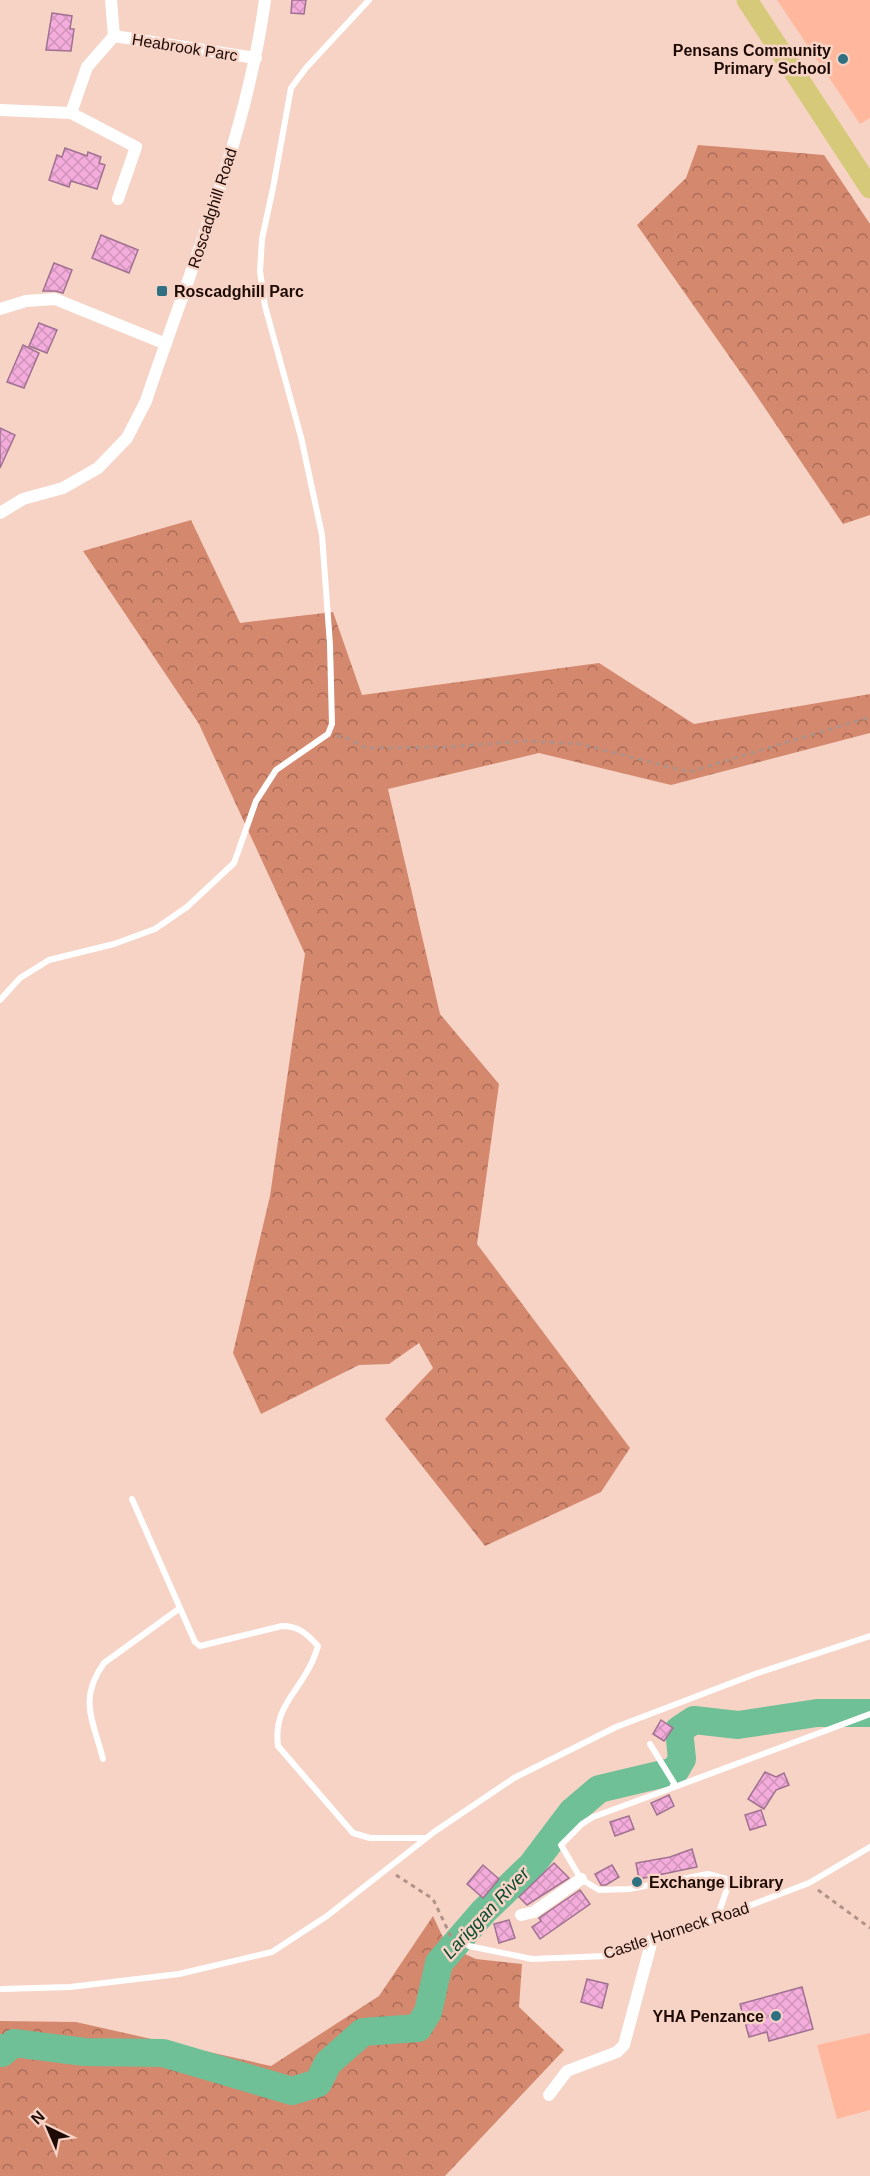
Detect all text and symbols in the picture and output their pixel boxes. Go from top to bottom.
street label: Heabrook Parc [131,31,239,64]
place label: Pensans Community Primary School [673,42,831,77]
marker: Pensans Community Primary School [836,52,850,66]
street label: Roscadghill Road [185,146,240,270]
place label: Roscadghill Parc [174,283,304,300]
marker: Roscadghill Parc [155,284,169,298]
water label: Lariggan River [439,1863,534,1963]
place label: Exchange Library [649,1874,783,1891]
marker: Exchange Library [630,1875,644,1889]
street label: Castle Horneck Road [601,1899,751,1962]
place label: YHA Penzance [653,2008,764,2025]
marker: YHA Penzance [769,2009,783,2023]
north arrow [18,2098,78,2158]
text: N [28,2107,48,2128]

